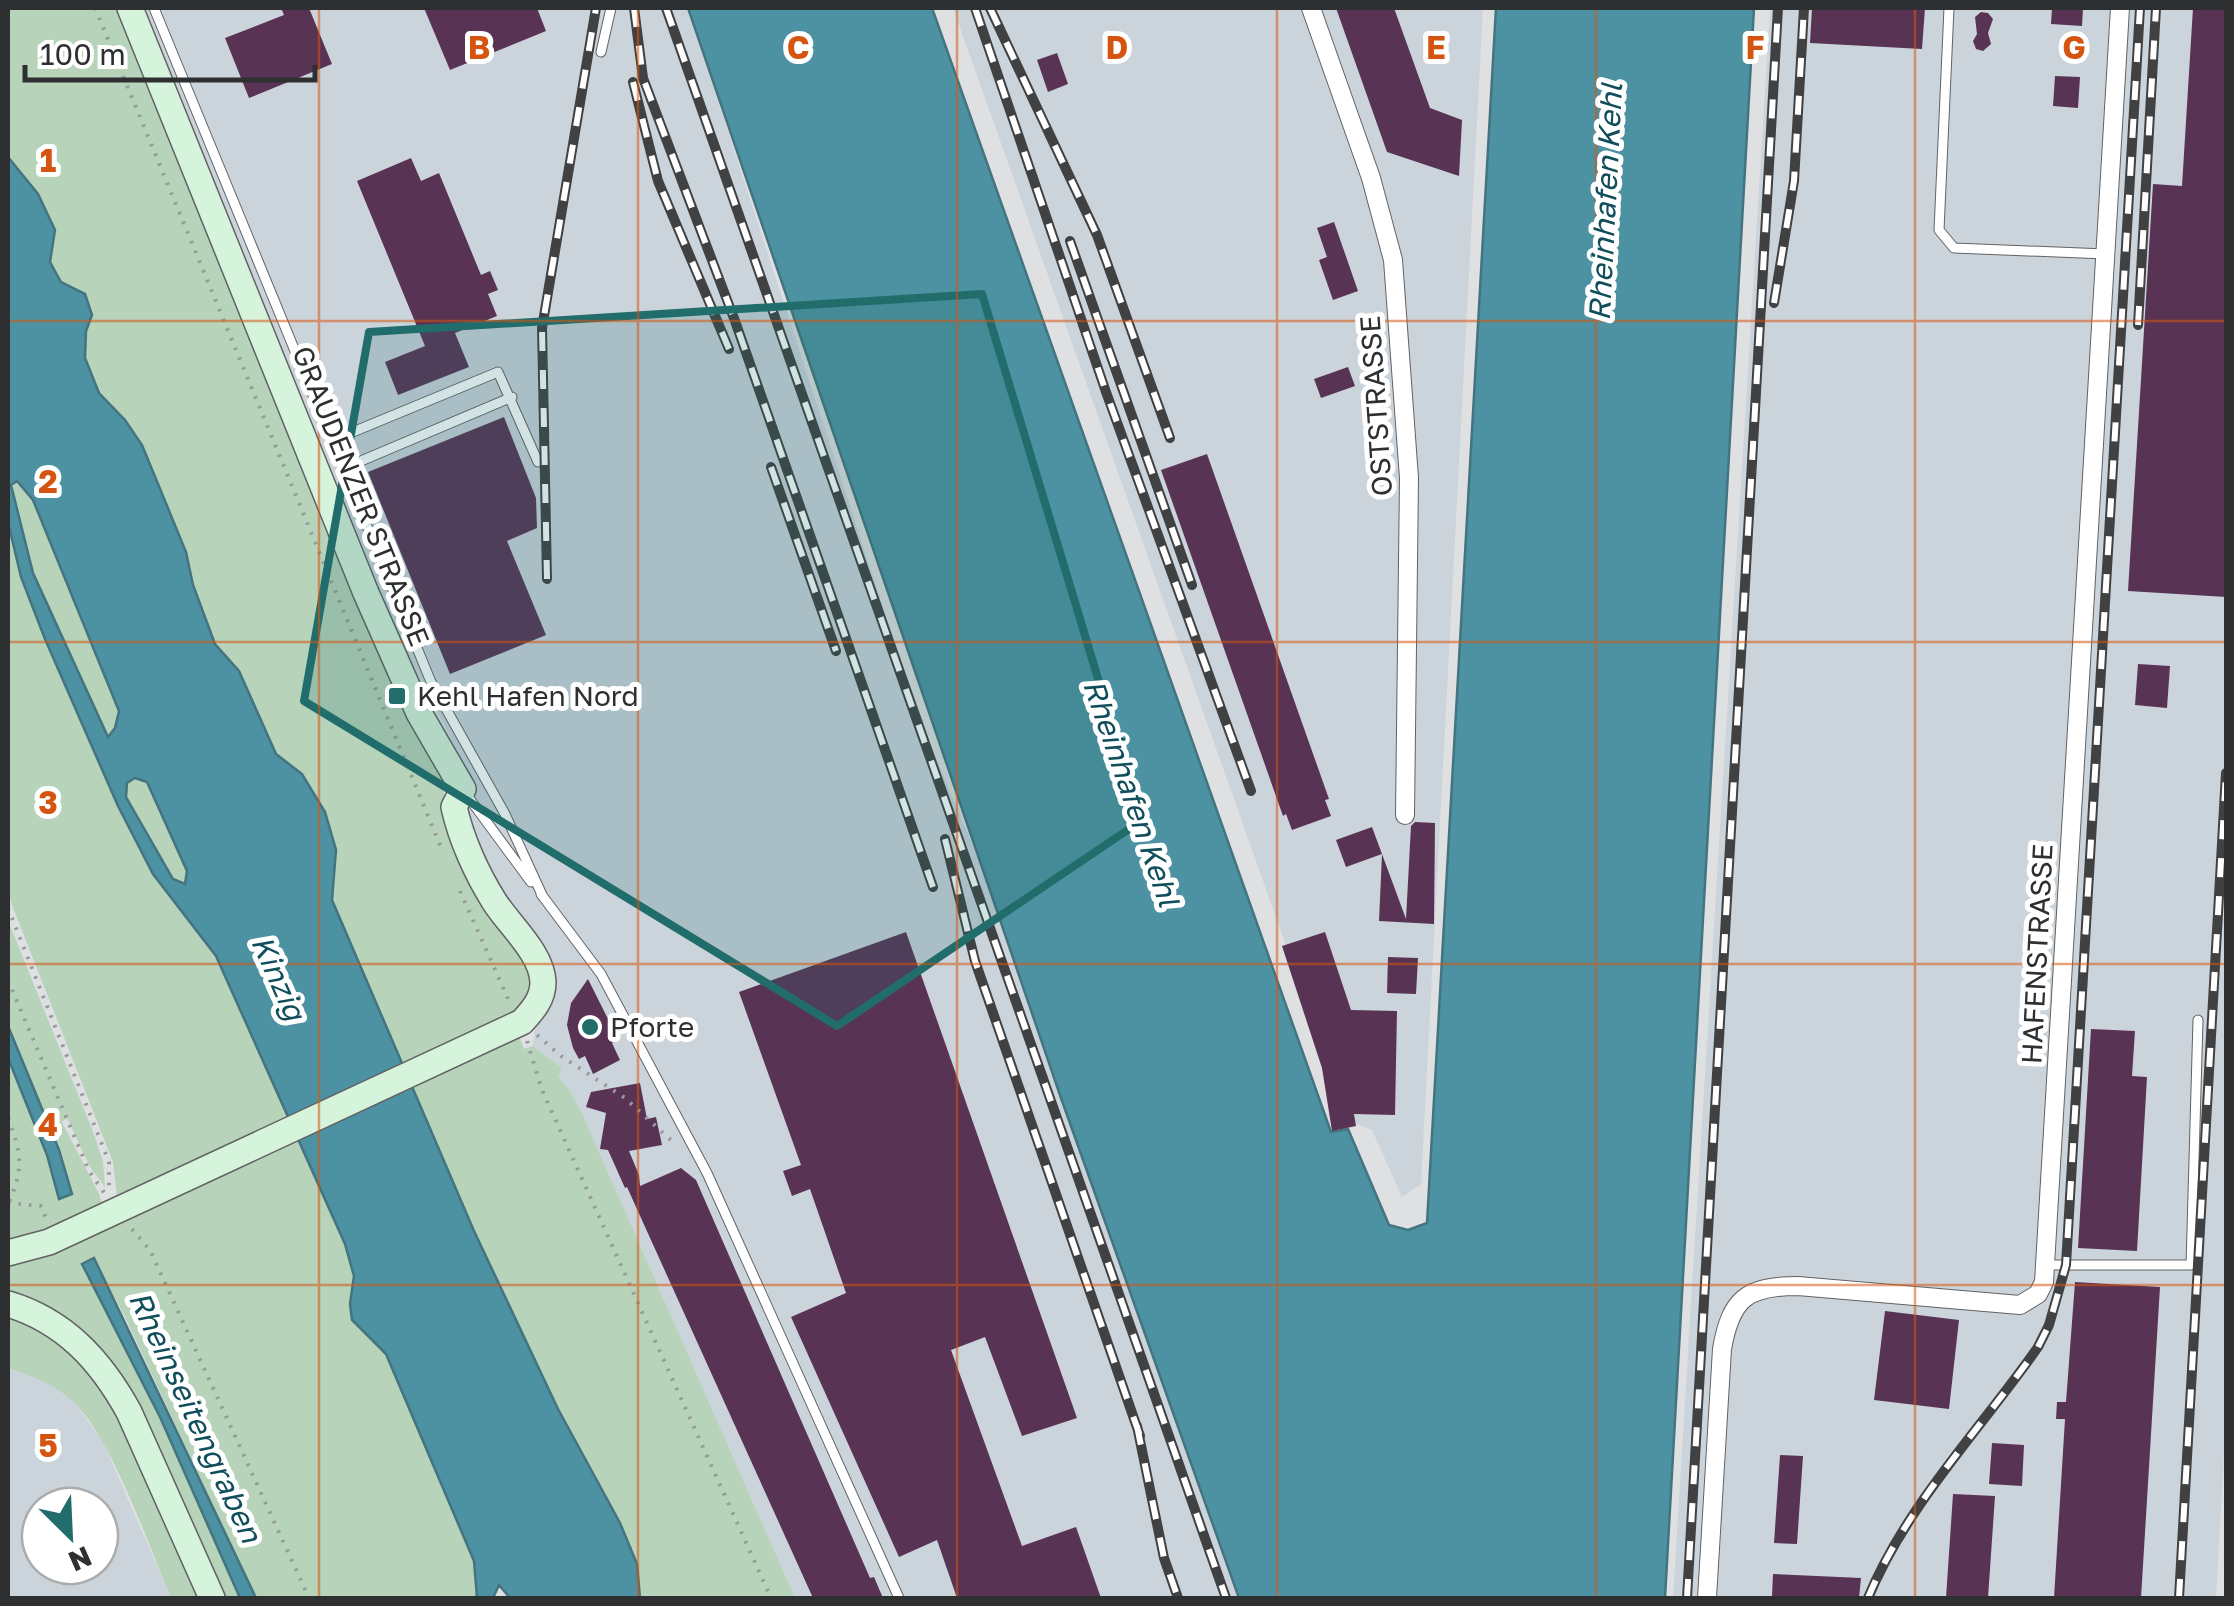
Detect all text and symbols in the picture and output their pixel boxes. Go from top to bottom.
scale bar [25,20,315,82]
text: B [468,28,490,66]
text: C [787,28,809,66]
text: D [1106,28,1128,66]
text: E [1426,28,1446,66]
text: F [1745,28,1765,66]
text: G [2062,28,2086,66]
text: 100 m [40,36,126,72]
water label: Rheinhafen Kehl [1581,81,1629,322]
text: 1 [40,141,56,179]
street label: OSTSTRASSE [1353,315,1398,497]
street label: GRAUDENZER STRASSE [286,341,437,651]
text: 2 [38,462,58,500]
water label: Rheinhafen Kehl [1076,674,1188,912]
place label: Kehl Hafen Nord [417,679,639,712]
marker: Kehl Hafen Nord [386,685,408,707]
text: 3 [38,783,58,821]
street label: HAFENSTRASSE [2014,843,2059,1065]
water label: Kinzig [244,930,314,1028]
place label: Pforte [610,1010,694,1043]
marker: Pforte [579,1016,601,1038]
text: 4 [38,1105,58,1143]
water label: Rheinseitengraben [122,1285,271,1549]
text: 5 [38,1426,58,1464]
north arrow [20,1486,120,1586]
text: N [64,1540,97,1579]

